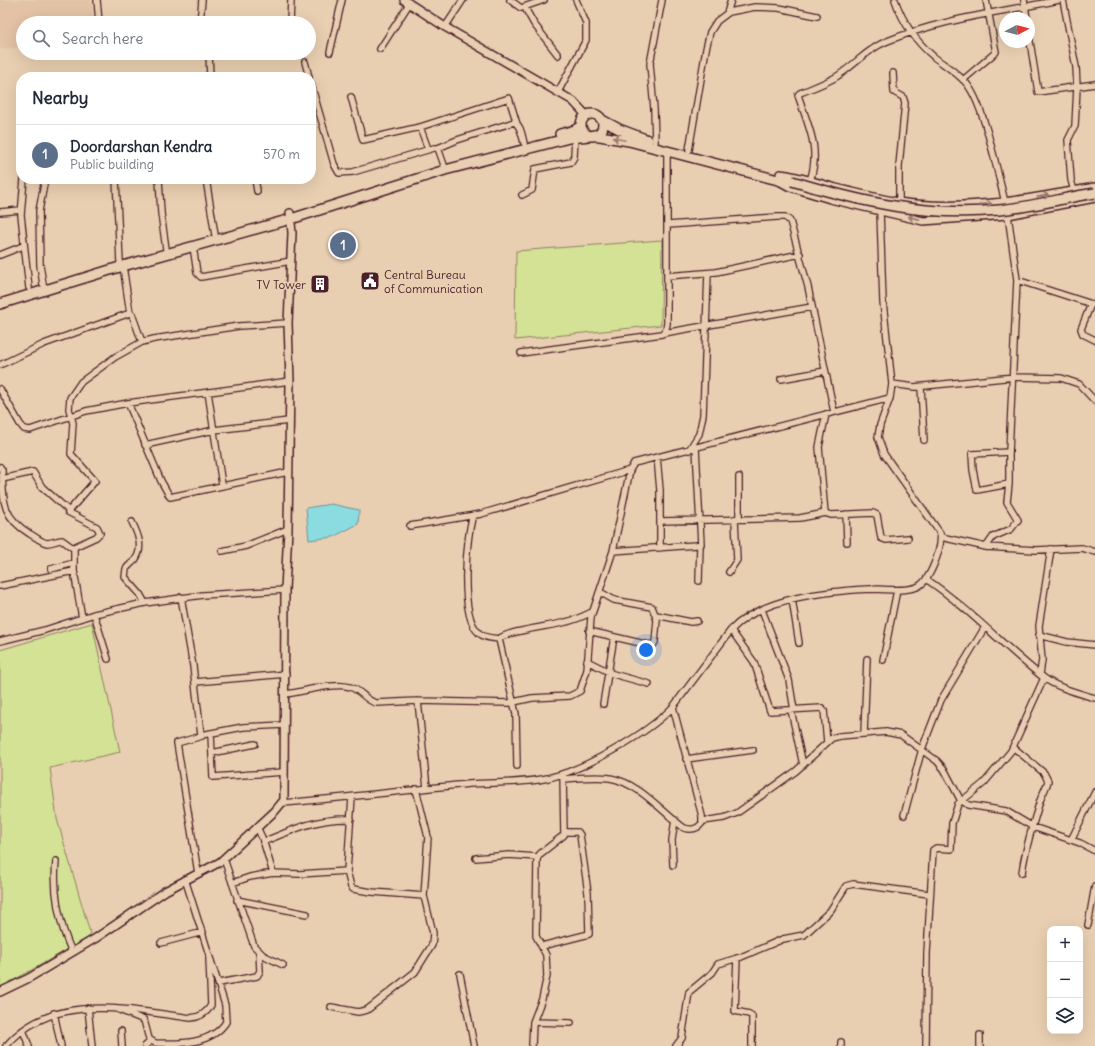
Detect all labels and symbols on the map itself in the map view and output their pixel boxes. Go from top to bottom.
north arrow [999,12,1035,48]
one-way arrow [613,134,626,142]
one-way arrow [1036,192,1049,200]
one-way arrow [979,200,992,207]
one-way arrow [908,214,921,222]
pin: 1 [330,230,356,260]
place label: Central Bureau of Communication [384,267,483,296]
public building icon: Central Bureau of Communication [359,270,381,292]
building icon: TV Tower [309,273,331,295]
place label: TV Tower [256,277,306,292]
your location [636,640,656,660]

